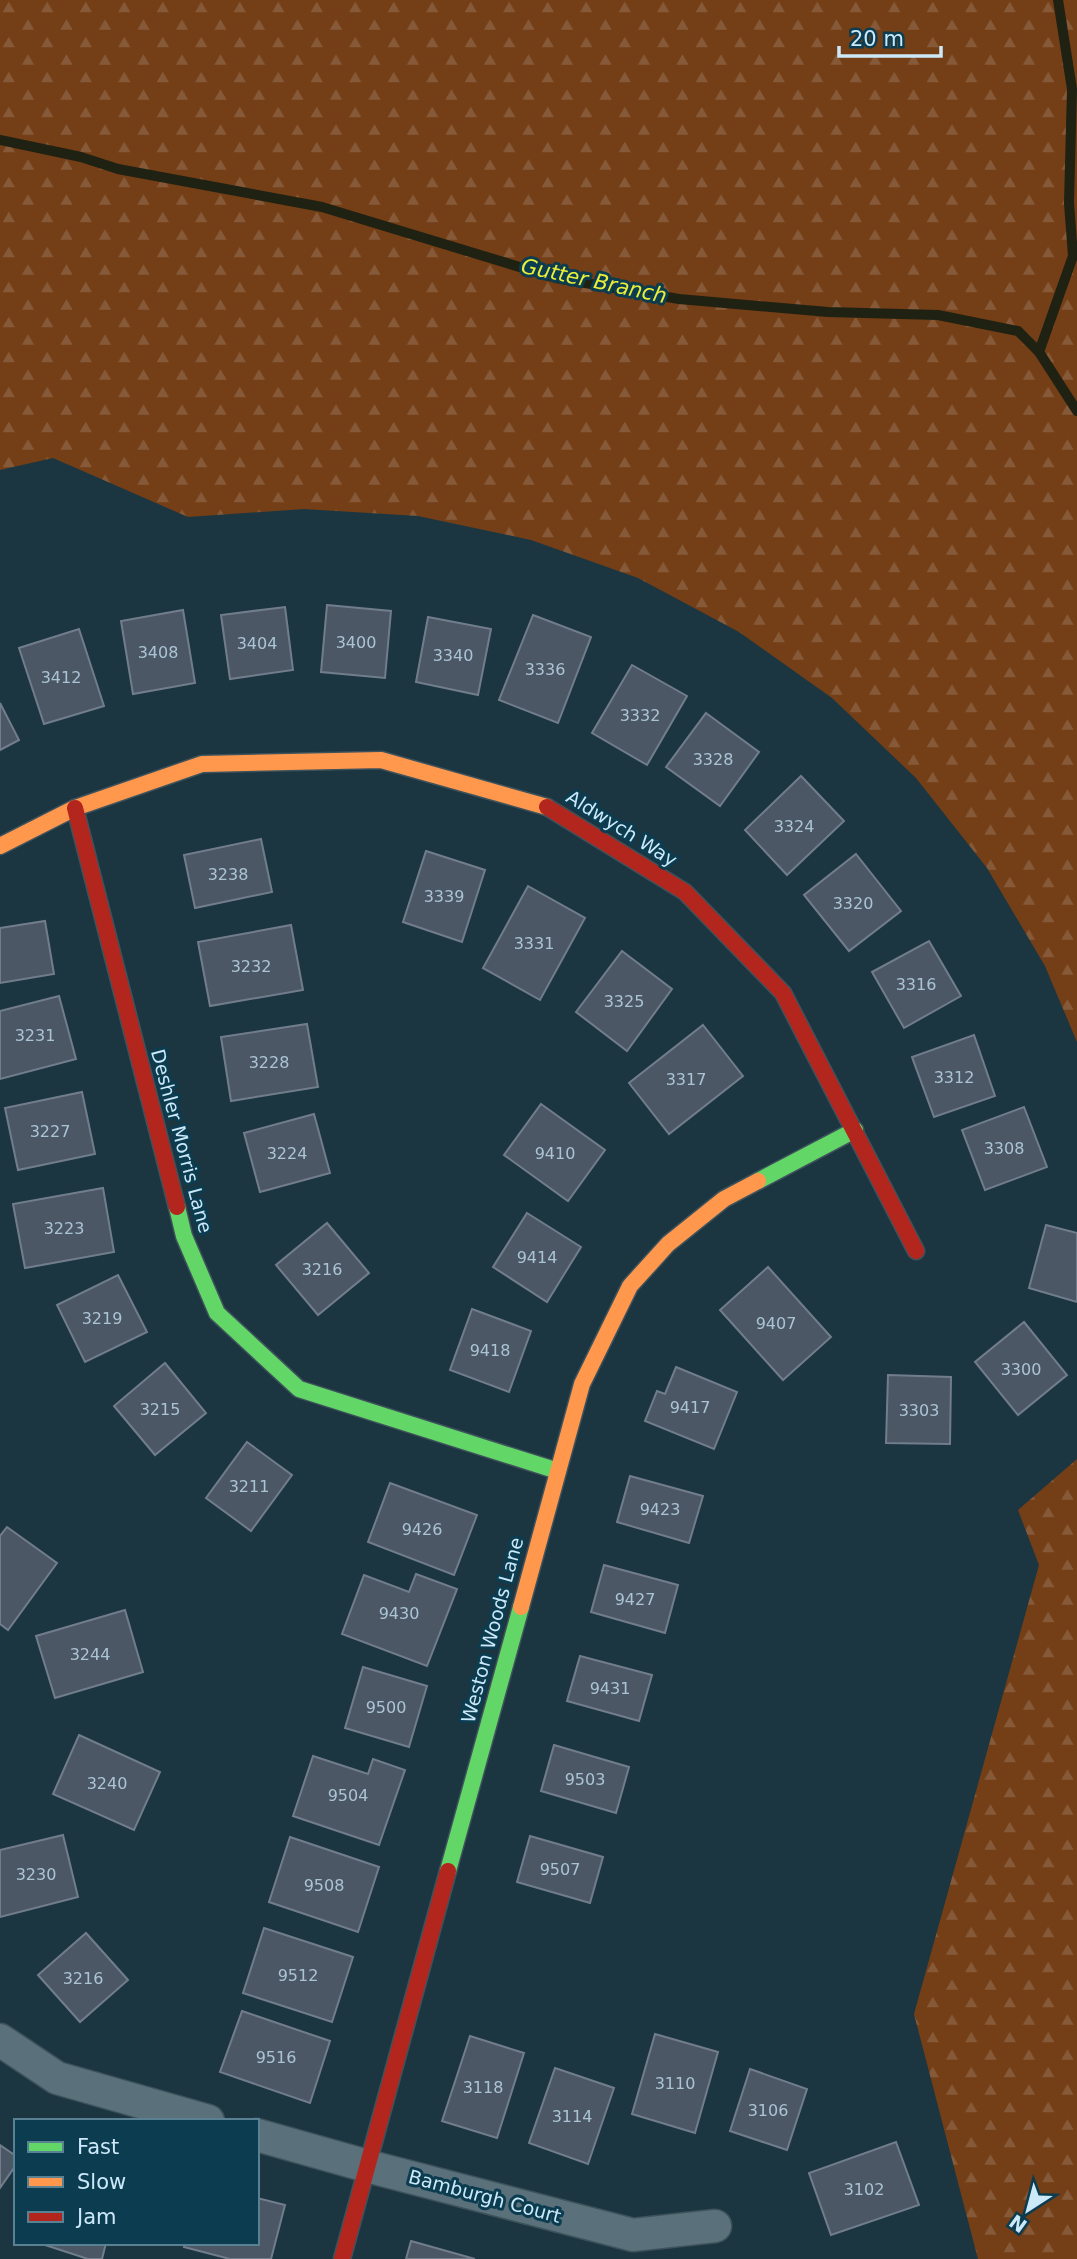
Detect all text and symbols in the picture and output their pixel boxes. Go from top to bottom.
scale bar [839,14,940,58]
text: 20 m [850,27,904,51]
water label: Gutter Branch [519,254,669,308]
house number: 3400 [336,633,376,652]
house number: 3404 [237,634,277,653]
house number: 3408 [138,643,178,662]
house number: 3340 [433,646,473,665]
house number: 3336 [525,660,565,679]
house number: 3412 [41,668,81,687]
house number: 3332 [620,706,660,725]
house number: 3328 [693,750,733,769]
street label: Aldwych Way [563,785,681,871]
house number: 3324 [774,817,814,836]
house number: 3238 [208,865,248,884]
house number: 3339 [424,887,464,906]
house number: 3320 [833,894,873,913]
house number: 3331 [514,934,554,953]
house number: 3232 [231,957,271,976]
house number: 3316 [896,975,936,994]
house number: 3325 [604,992,644,1011]
house number: 3231 [15,1026,55,1045]
street label: Deshler Morris Lane [147,1047,217,1235]
house number: 3228 [249,1053,289,1072]
house number: 3312 [934,1068,974,1087]
house number: 3317 [666,1070,706,1089]
house number: 3227 [30,1122,70,1141]
house number: 3308 [984,1139,1024,1158]
house number: 3224 [267,1144,307,1163]
house number: 9410 [535,1144,575,1163]
house number: 3223 [44,1219,84,1238]
house number: 9414 [517,1248,557,1267]
house number: 3216 [302,1260,342,1279]
house number: 3219 [82,1309,122,1328]
house number: 9407 [756,1314,796,1333]
house number: 9418 [470,1341,510,1360]
house number: 3300 [1001,1360,1041,1379]
house number: 9417 [670,1398,710,1417]
house number: 3215 [140,1400,180,1419]
house number: 3303 [899,1401,939,1420]
house number: 3211 [229,1477,269,1496]
house number: 9423 [640,1500,680,1519]
house number: 9426 [402,1520,442,1539]
street label: Weston Woods Lane [457,1535,527,1725]
house number: 9427 [615,1590,655,1609]
house number: 9430 [379,1604,419,1623]
house number: 3244 [70,1645,110,1664]
house number: 9431 [590,1679,630,1698]
house number: 9500 [366,1698,406,1717]
house number: 9503 [565,1770,605,1789]
house number: 3240 [87,1774,127,1793]
house number: 9504 [328,1786,368,1805]
house number: 9507 [540,1860,580,1879]
house number: 3230 [16,1865,56,1884]
house number: 9508 [304,1876,344,1895]
house number: 9512 [278,1966,318,1985]
house number: 3216 [63,1969,103,1988]
house number: 9516 [256,2048,296,2067]
house number: 3110 [655,2074,695,2093]
house number: 3118 [463,2078,503,2097]
house number: 3106 [748,2101,788,2120]
house number: 3114 [552,2107,592,2126]
legend [14,2119,259,2245]
text: Fast [77,2135,119,2159]
street label: Bamburgh Court [406,2165,564,2227]
text: Slow [77,2170,126,2194]
north arrow [993,2175,1063,2245]
house number: 3102 [844,2180,884,2199]
text: Jam [75,2205,117,2229]
text: N [1005,2210,1031,2237]

